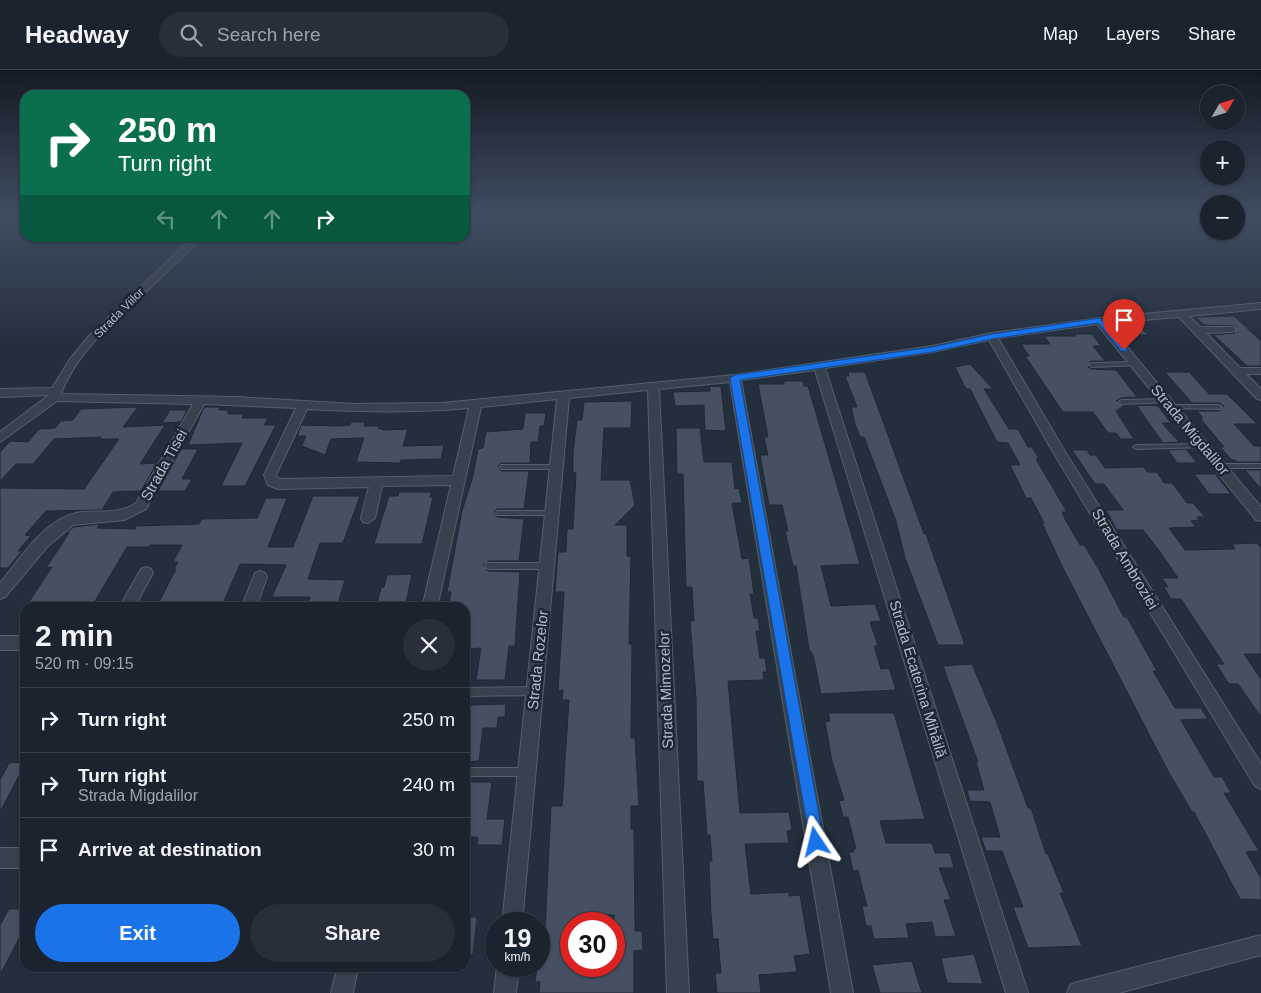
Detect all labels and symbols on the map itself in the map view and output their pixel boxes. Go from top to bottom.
north arrow [1200,85,1245,130]
street label: Strada Viilor [91,285,147,341]
pin [1103,299,1145,350]
street label: Strada Migdalilor [1148,381,1233,478]
street label: Strada Tisei [137,426,190,504]
street label: Strada Ambroziei [1089,505,1162,612]
street label: Strada Ecaterina Mihăilă [886,598,951,760]
street label: Strada Rozelor [524,609,551,711]
street label: Strada Mimozelor [655,631,676,749]
position arrow [789,815,841,867]
speed limit sign: 30 [560,912,625,977]

